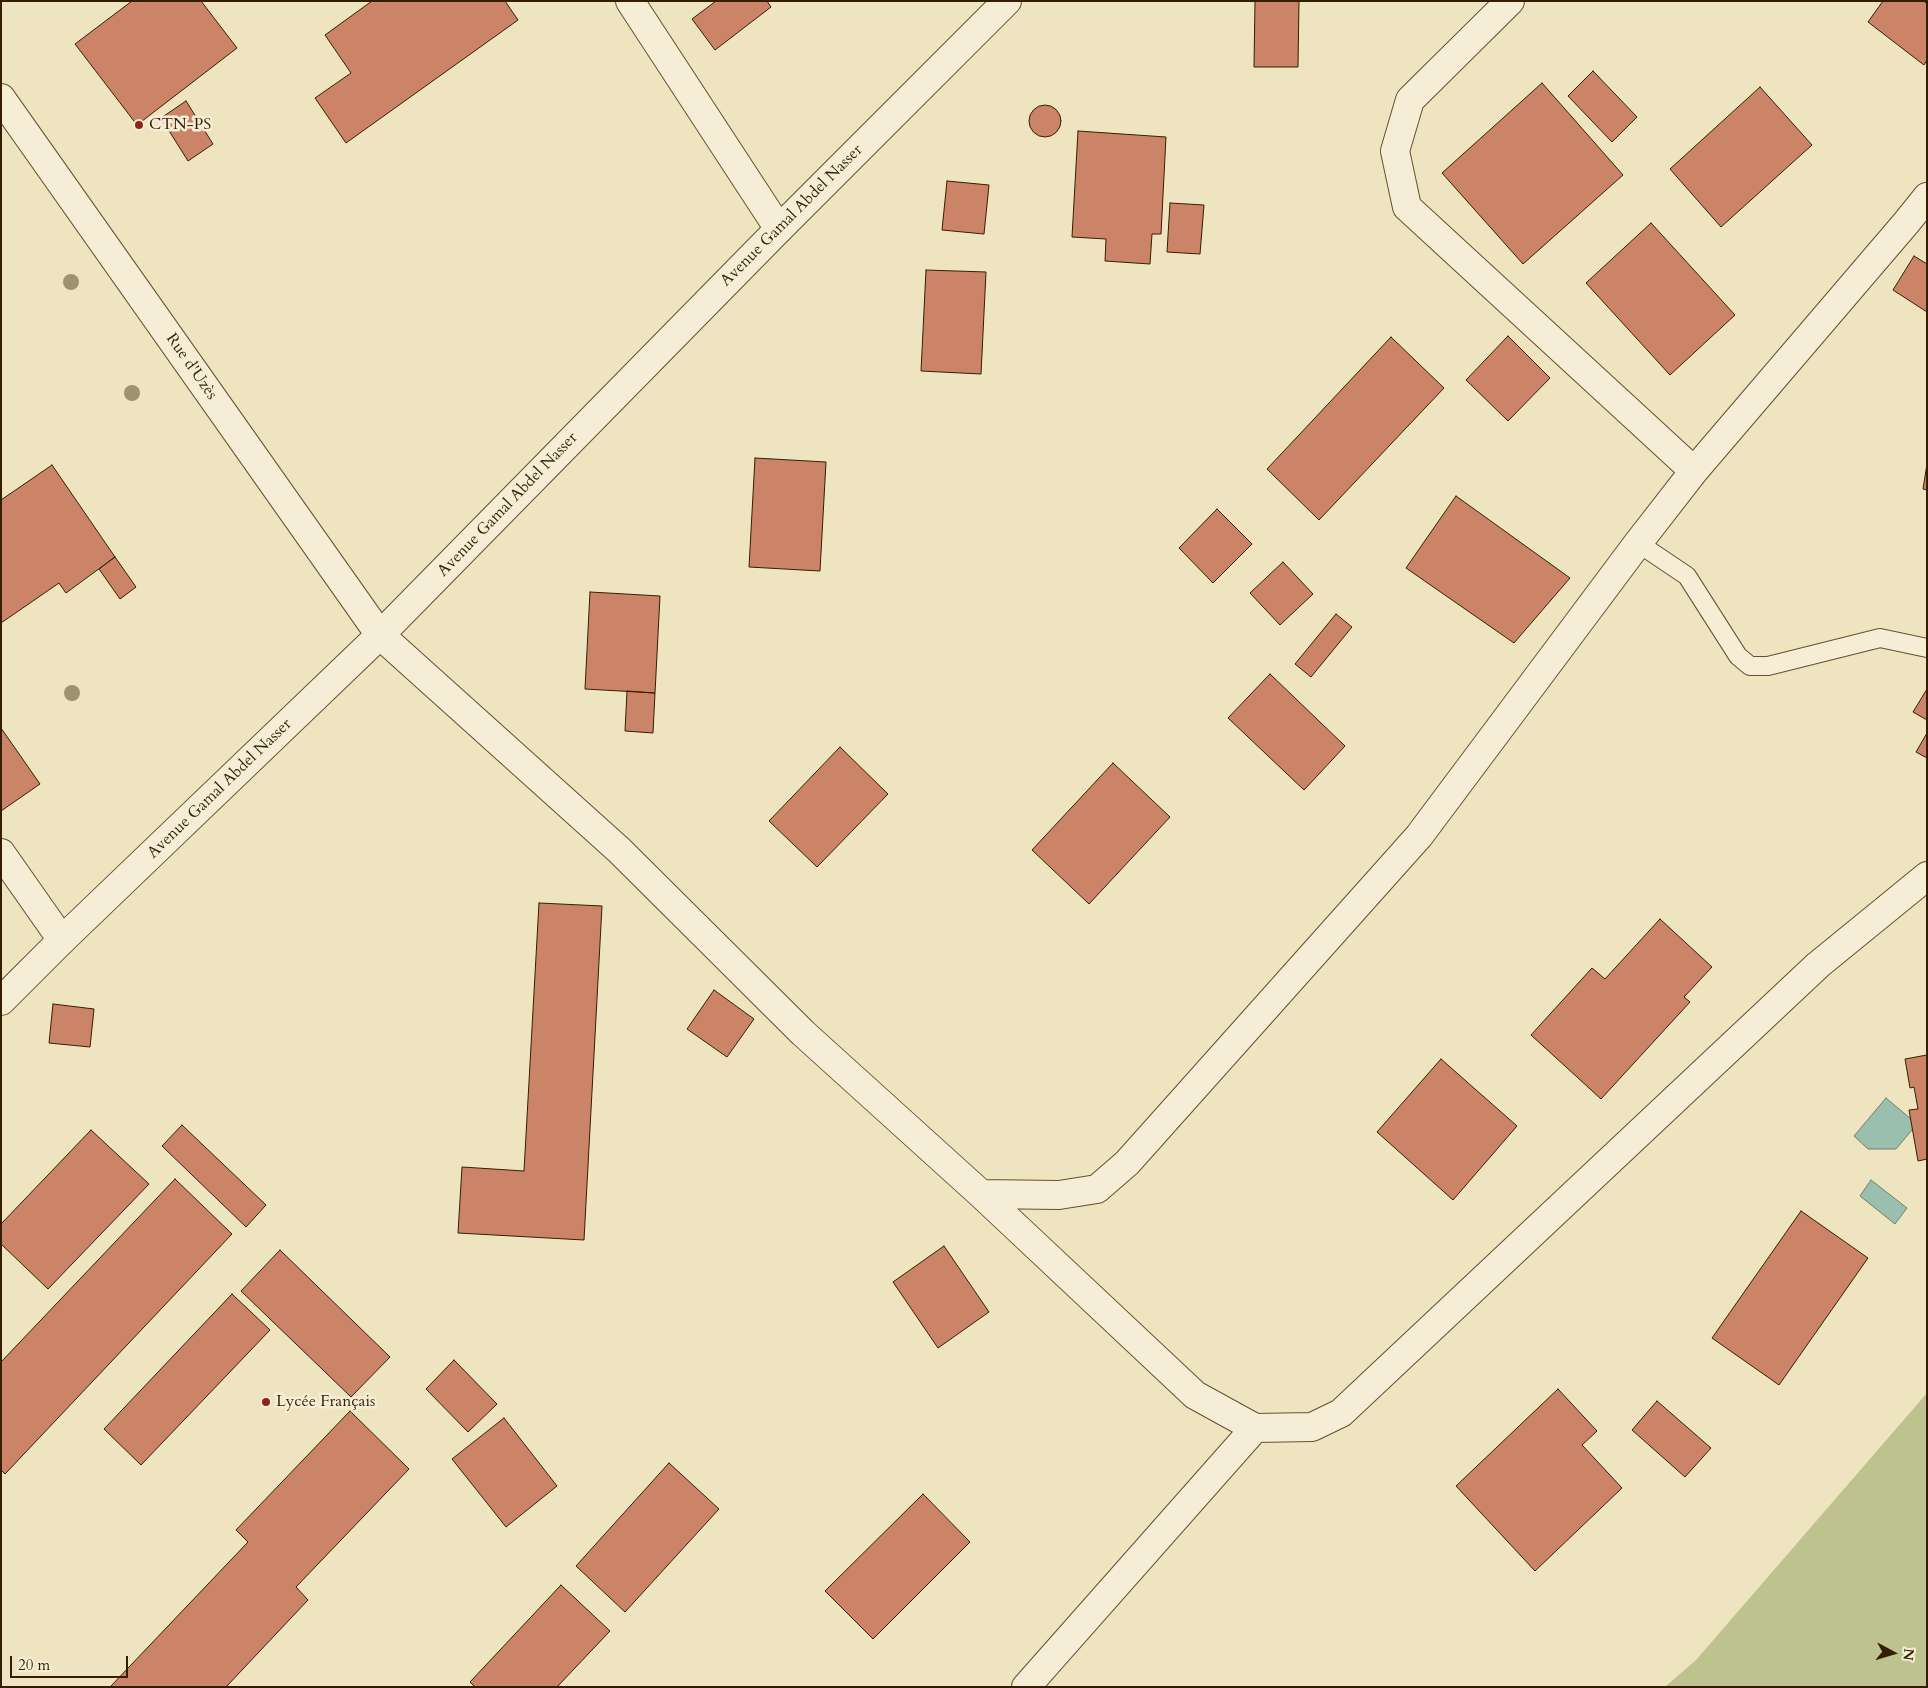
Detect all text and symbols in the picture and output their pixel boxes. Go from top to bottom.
place label: CTN-PS [149,115,211,135]
marker: CTN-PS [133,119,145,131]
street label: Avenue Gamal Abdel Nasser [717,141,867,291]
street label: Rue d'Uzès [161,330,221,404]
street label: Avenue Gamal Abdel Nasser [434,429,582,581]
street label: Avenue Gamal Abdel Nasser [144,715,296,863]
place label: Lycée Français [276,1392,375,1412]
marker: Lycée Français [260,1396,272,1408]
north arrow [1868,1628,1918,1678]
scale bar [12,1646,130,1678]
text: N [1898,1648,1918,1662]
text: 20 m [18,1655,50,1675]

